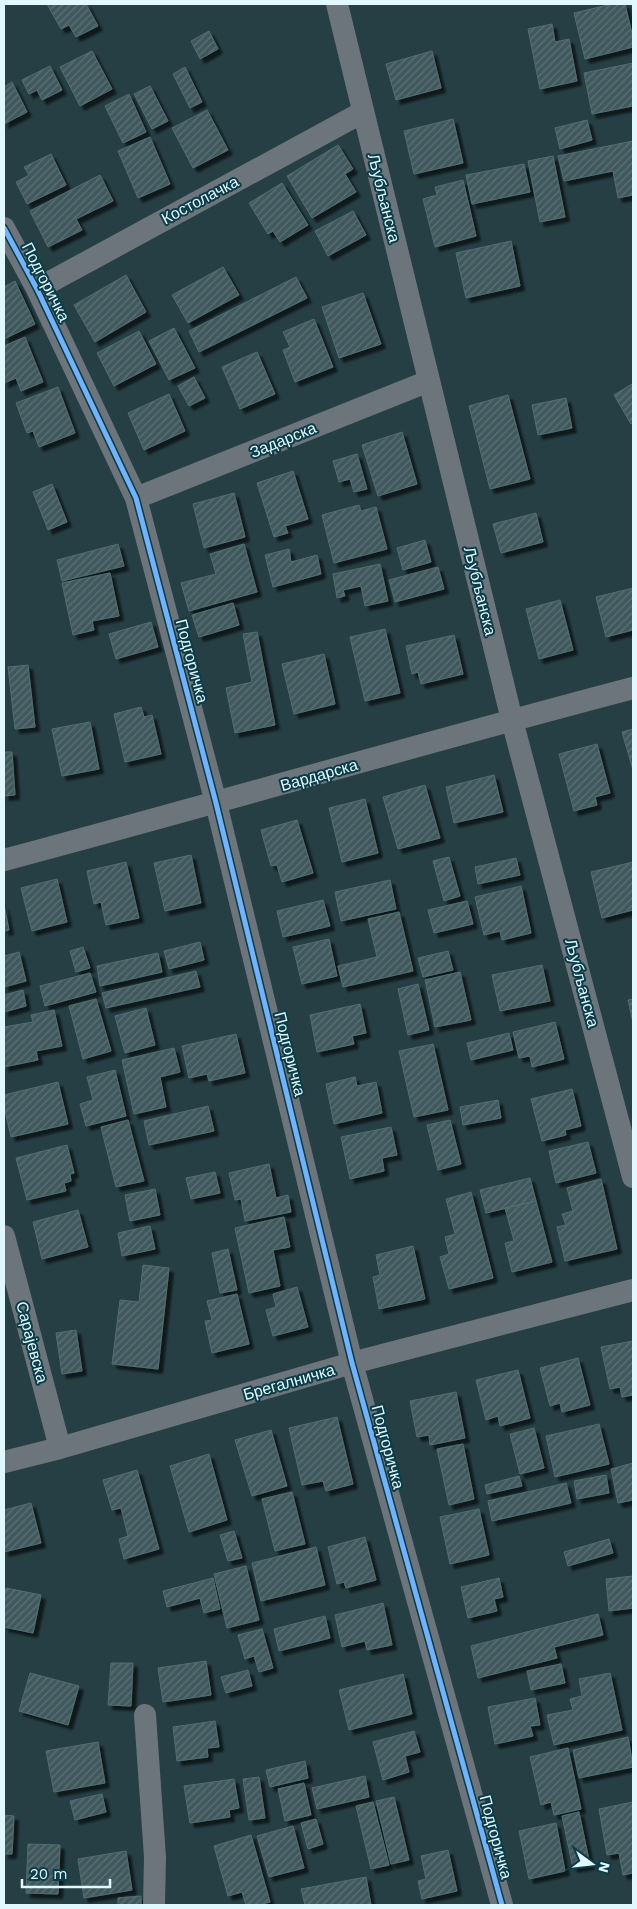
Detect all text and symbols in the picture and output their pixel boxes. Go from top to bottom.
street label: Љубљанска [364,152,404,244]
street label: Костолачка [158,172,242,228]
street label: Подгоричка [18,239,74,325]
street label: Задарска [247,418,319,462]
street label: Љубљанска [460,545,500,637]
street label: Подгоричка [172,617,212,705]
street label: Вардарска [278,755,360,795]
street label: Љубљанска [561,937,603,1029]
street label: Подгоричка [270,1010,310,1098]
street label: Сарајевска [12,1299,52,1385]
street label: Брегалничка [241,1360,337,1404]
street label: Подгоричка [368,1403,408,1491]
street label: Подгоричка [476,1793,516,1881]
north arrow [567,1839,617,1889]
scale bar [22,1856,110,1888]
text: N [595,1860,614,1874]
text: 20 m [30,1865,68,1883]

